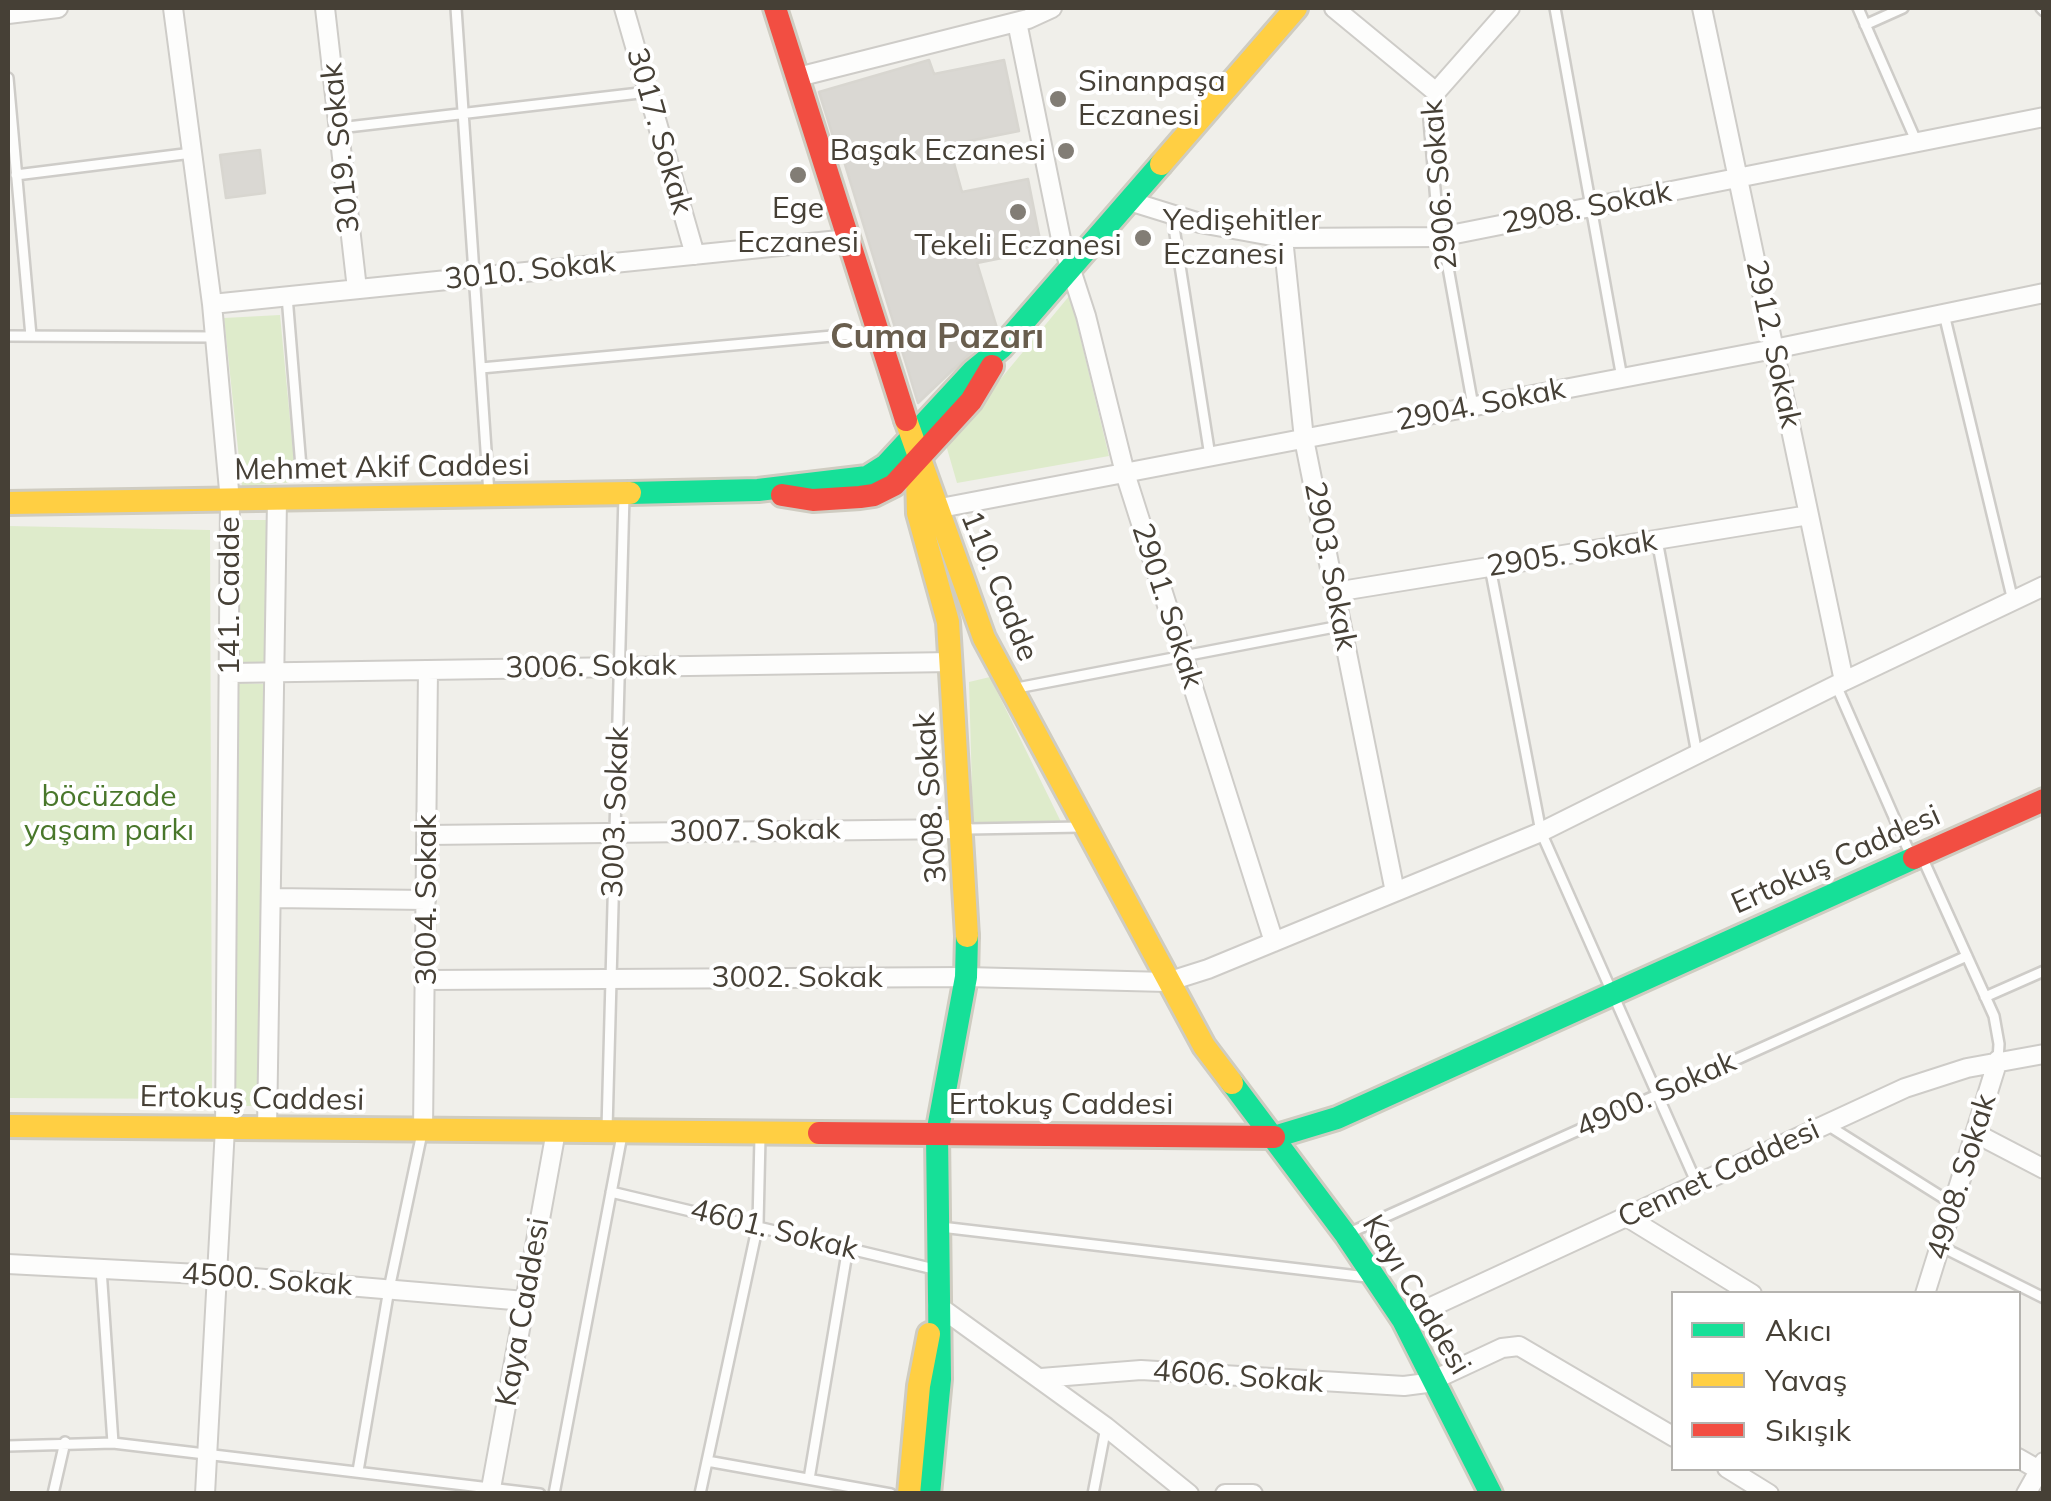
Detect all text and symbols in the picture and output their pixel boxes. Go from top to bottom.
street label: 3017. Sokak [618,44,700,218]
street label: 3019. Sokak [314,61,368,235]
place label: Sinanpaşa Eczanesi [1078,64,1226,134]
marker: Sinanpaşa Eczanesi [1047,88,1069,110]
street label: 2906. Sokak [1415,98,1465,272]
place label: Başak Eczanesi [830,133,1046,169]
marker: Başak Eczanesi [1055,140,1077,162]
marker: Ege Eczanesi [787,164,809,186]
street label: 2908. Sokak [1500,174,1674,242]
place label: Ege Eczanesi [737,191,859,262]
marker: Tekeli Eczanesi [1007,201,1029,223]
place label: Yedişehitler Eczanesi [1163,203,1321,274]
marker: Yedişehitler Eczanesi [1132,227,1154,249]
place label: Tekeli Eczanesi [914,228,1122,264]
street label: 3010. Sokak [443,244,617,298]
street label: 2912. Sokak [1738,257,1808,431]
district label: Cuma Pazarı [830,316,1044,358]
street label: 2904. Sokak [1394,371,1568,439]
street label: Mehmet Akif Caddesi [234,447,530,489]
street label: 2903. Sokak [1296,479,1364,653]
street label: 110. Cadde [953,506,1045,666]
street label: 141. Cadde [212,516,248,676]
street label: 2901. Sokak [1123,519,1211,693]
street label: 2905. Sokak [1485,523,1659,585]
street label: 3006. Sokak [505,648,677,686]
street label: 3008. Sokak [907,711,955,885]
street label: 3003. Sokak [595,726,637,898]
park label: böcüzade yaşam parkı [24,779,194,850]
street label: Ertokuş Caddesi [1726,798,1946,922]
street label: 3007. Sokak [669,812,841,850]
street label: 3004. Sokak [409,814,445,986]
street label: 3002. Sokak [711,960,883,996]
street label: 4900. Sokak [1570,1044,1742,1146]
street label: Ertokuş Caddesi [139,1079,365,1119]
street label: Ertokuş Caddesi [949,1087,1173,1123]
street label: 4908. Sokak [1920,1090,2004,1264]
street label: Cennet Caddesi [1613,1112,1825,1236]
street label: 4601. Sokak [687,1192,861,1268]
street label: Kayı Caddesi [1354,1209,1478,1381]
street label: Kaya Caddesi [489,1215,557,1409]
street label: 4500. Sokak [180,1256,354,1304]
legend [1671,1291,2021,1471]
text: Akıcı [1765,1311,1832,1349]
street label: 4606. Sokak [1151,1353,1325,1401]
text: Yavaş [1765,1361,1847,1399]
text: Sıkışık [1765,1411,1851,1449]

